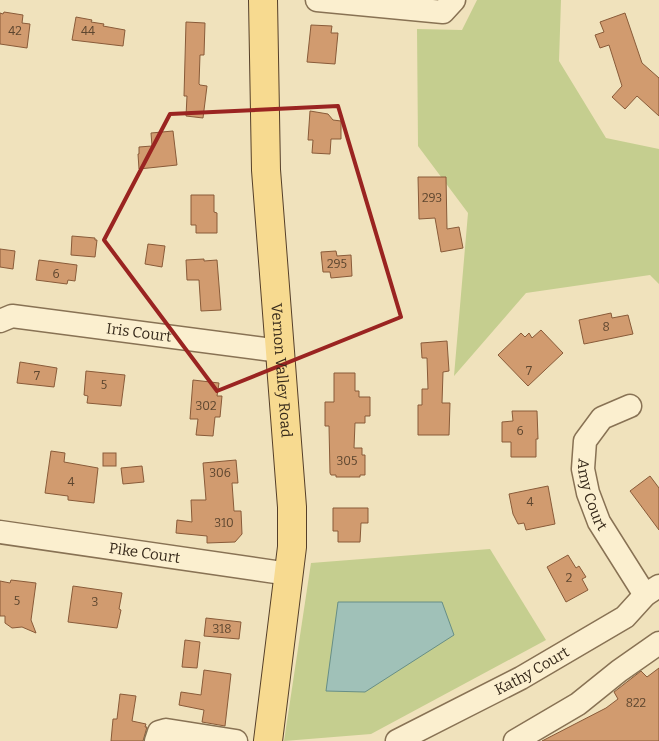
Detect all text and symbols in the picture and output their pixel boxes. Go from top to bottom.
house number: 42 [8,24,22,38]
house number: 44 [81,24,95,38]
house number: 293 [422,191,442,205]
house number: 295 [327,257,347,271]
house number: 6 [52,267,60,281]
street label: Vernon Valley Road [267,302,296,438]
street label: Iris Court [105,319,173,346]
house number: 8 [602,320,610,334]
house number: 7 [526,364,532,378]
house number: 7 [34,369,40,383]
house number: 5 [101,378,107,392]
house number: 302 [195,399,217,413]
house number: 6 [516,424,524,438]
house number: 305 [337,454,357,468]
street label: Amy Court [574,458,611,535]
house number: 306 [209,466,231,480]
house number: 4 [67,475,75,489]
house number: 4 [526,495,534,509]
house number: 310 [214,516,234,530]
street label: Pike Court [108,539,182,567]
house number: 2 [566,571,572,585]
house number: 5 [14,594,20,608]
house number: 3 [92,595,99,609]
house number: 318 [213,622,231,636]
street label: Kathy Court [492,643,573,699]
house number: 822 [626,696,646,710]

